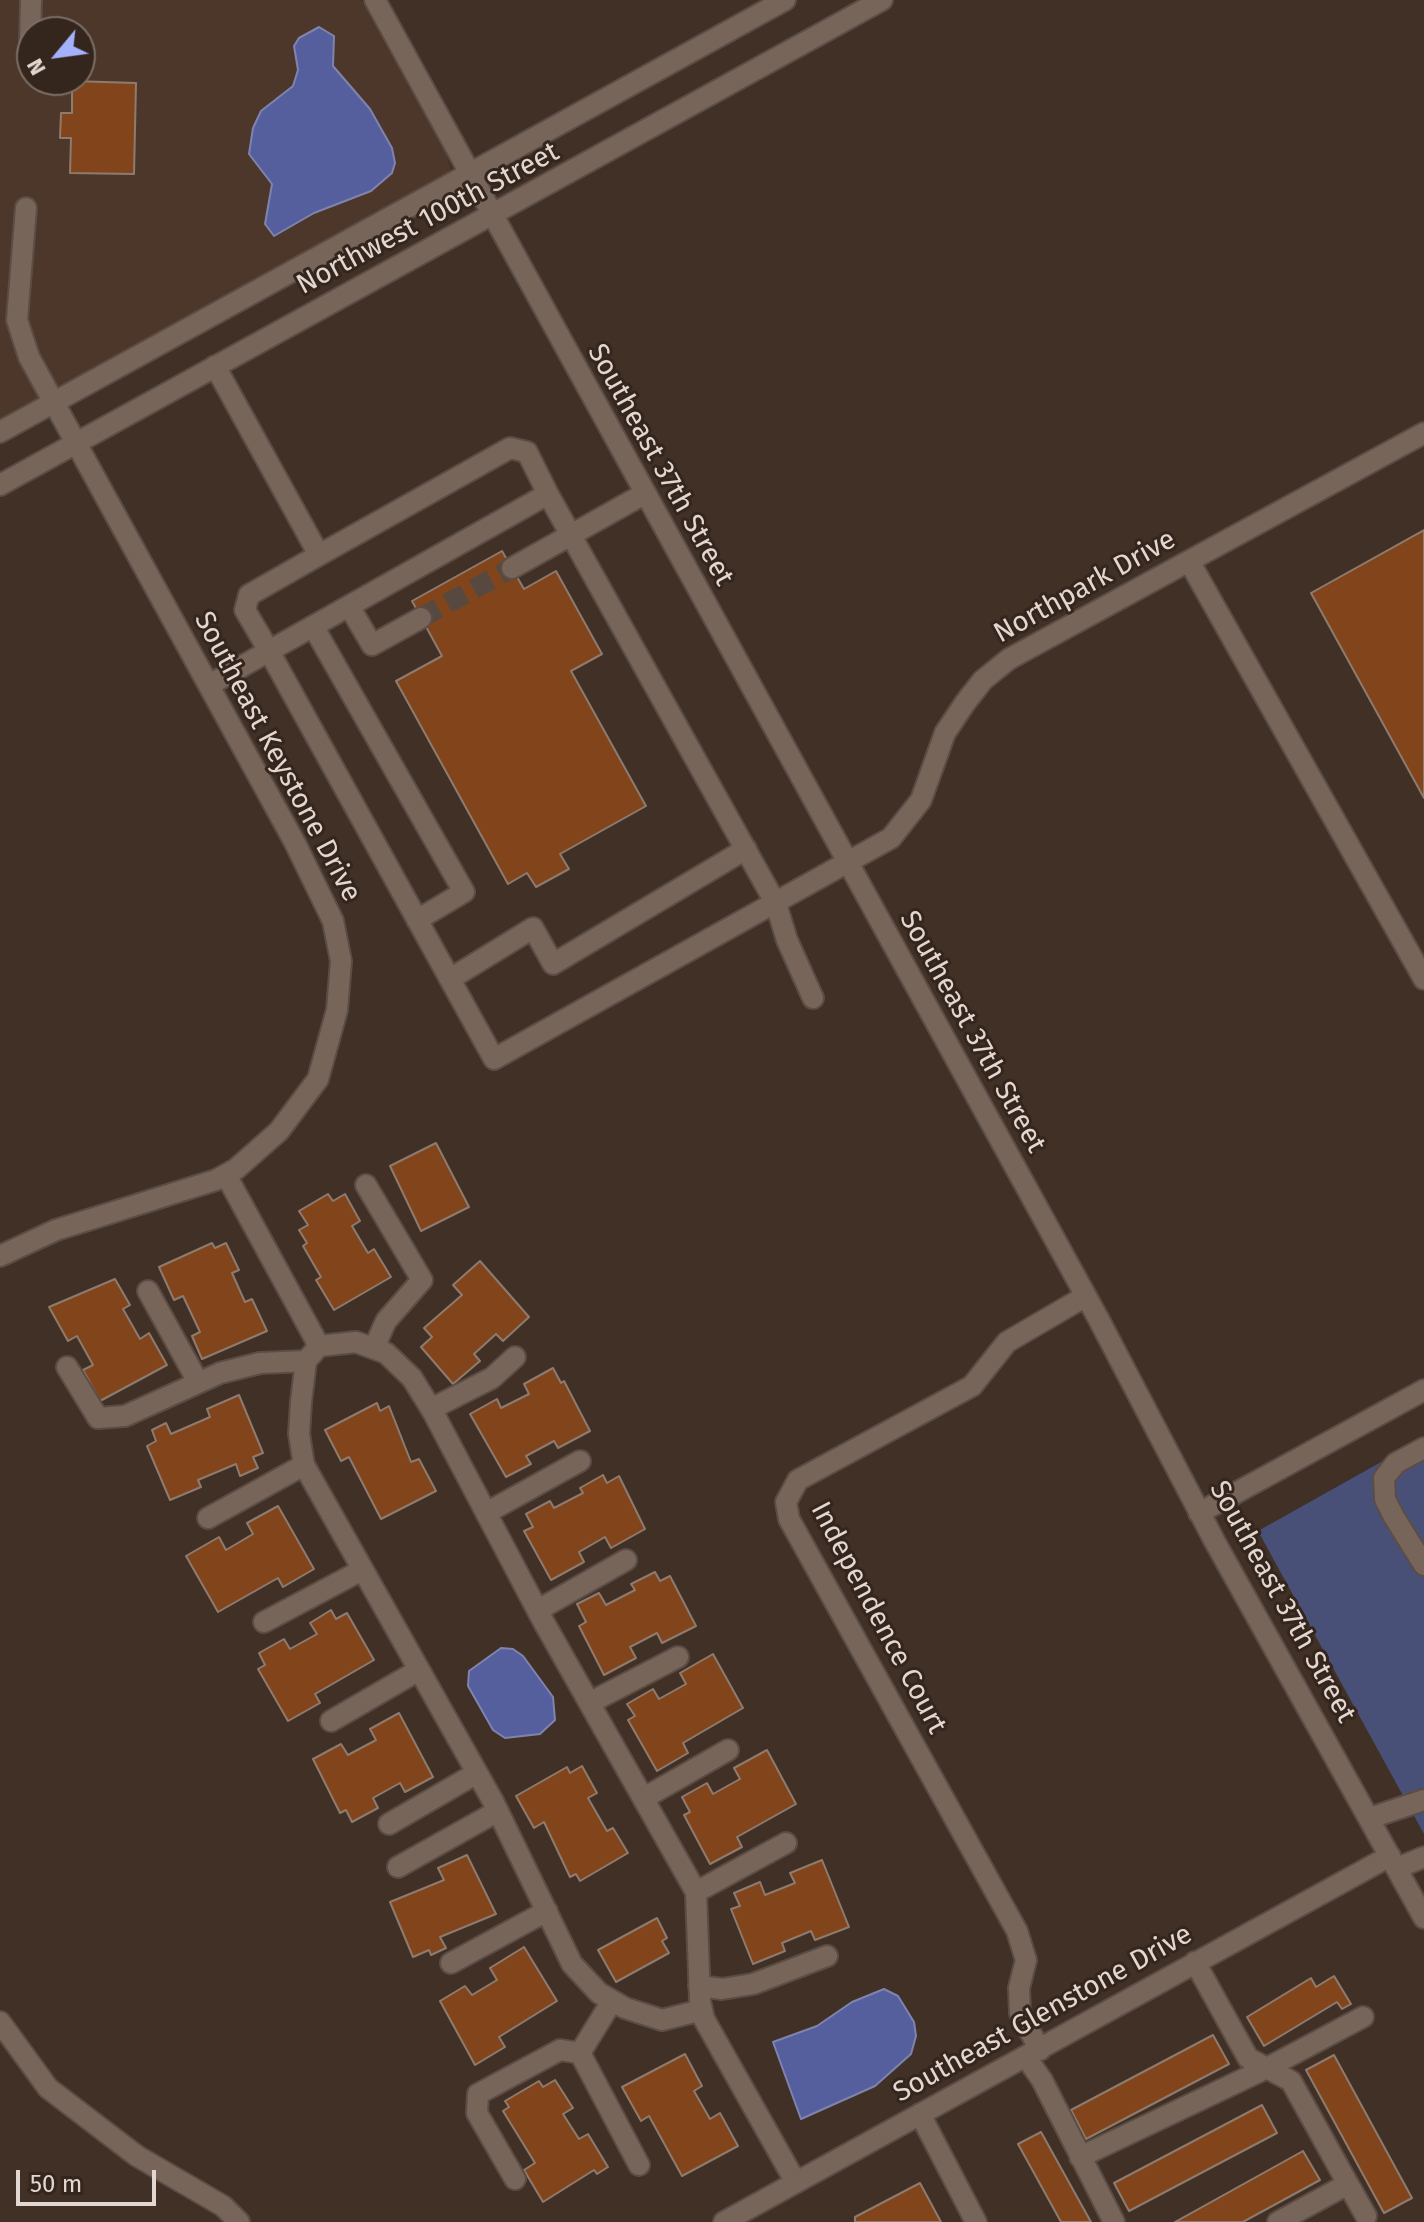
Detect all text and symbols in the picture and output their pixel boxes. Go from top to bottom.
north arrow [16,16,96,96]
text: N [21,54,52,80]
street label: Northwest 100th Street [291,136,565,302]
street label: Southeast 37th Street [580,338,740,592]
street label: Northpark Drive [988,523,1182,651]
street label: Southeast Keystone Drive [186,606,368,908]
street label: Southeast 37th Street [892,905,1052,1159]
street label: Southeast 37th Street [1202,1475,1362,1729]
street label: Independence Court [803,1496,953,1740]
street label: Southeast Glenstone Drive [888,1918,1198,2110]
scale bar [20,2154,160,2204]
text: 50 m [30,2170,82,2198]

